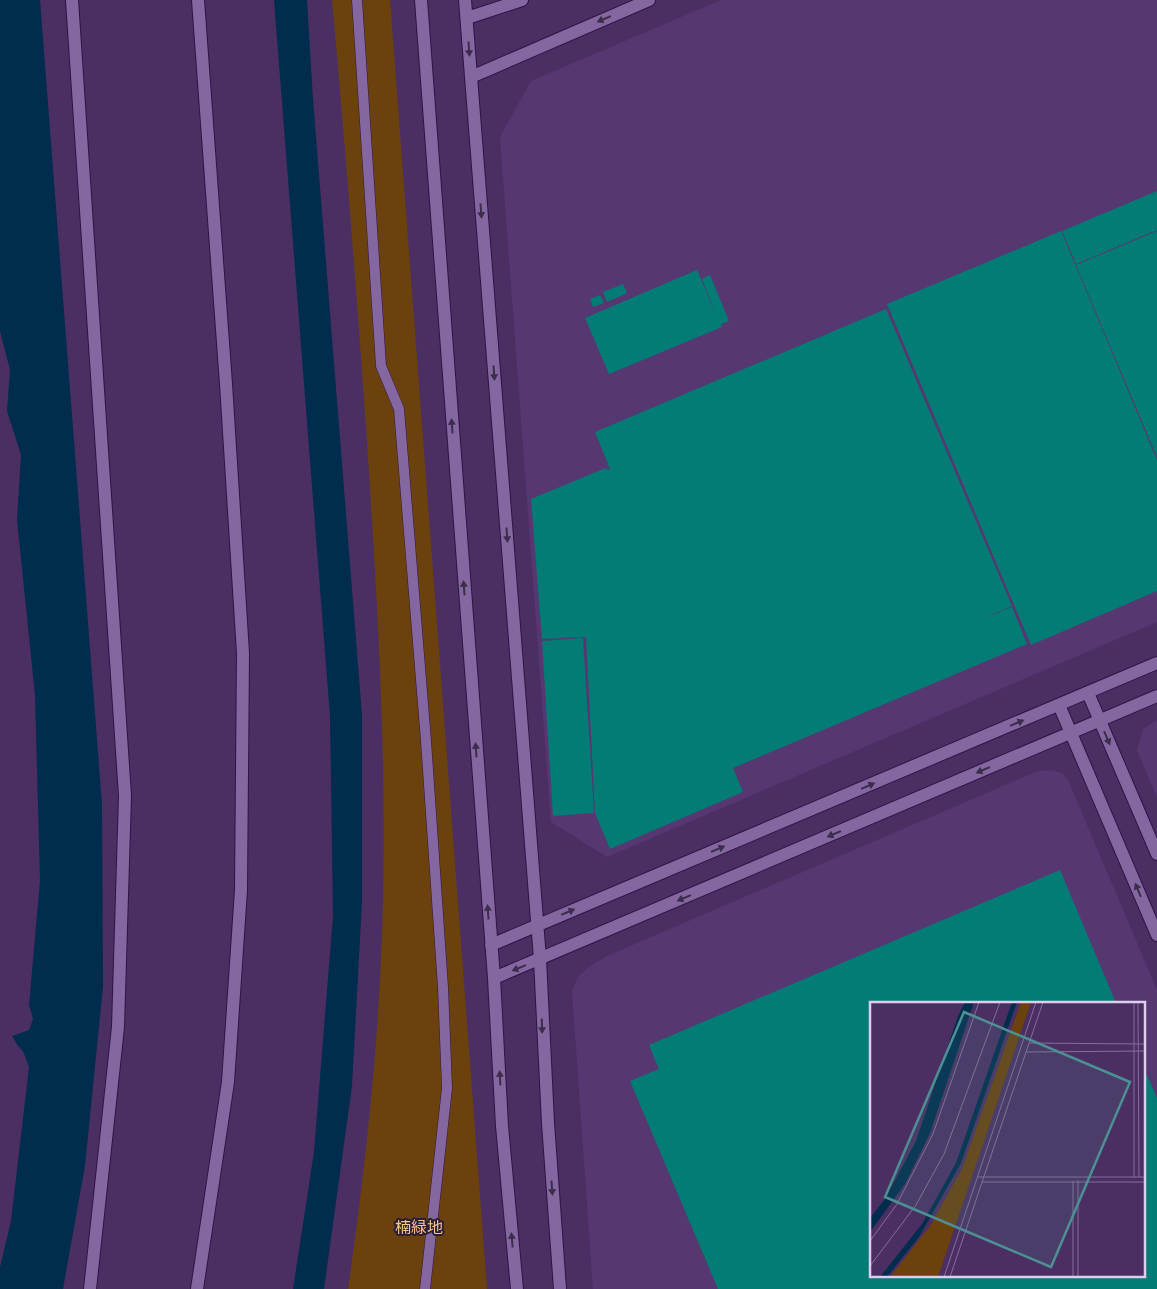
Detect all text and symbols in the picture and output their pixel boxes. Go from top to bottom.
one-way arrow [597,16,611,24]
one-way arrow [465,41,473,57]
one-way arrow [478,203,486,219]
one-way arrow [490,365,498,381]
one-way arrow [448,418,456,434]
one-way arrow [503,527,511,543]
one-way arrow [460,580,468,596]
one-way arrow [1010,718,1024,726]
one-way arrow [1104,731,1112,745]
one-way arrow [472,742,480,758]
one-way arrow [976,767,990,775]
one-way arrow [861,781,875,789]
one-way arrow [826,830,841,838]
one-way arrow [711,845,726,853]
one-way arrow [1133,883,1141,897]
one-way arrow [677,894,691,902]
one-way arrow [484,904,492,920]
one-way arrow [561,908,576,916]
one-way arrow [511,964,526,972]
inset map [870,1002,1144,1276]
one-way arrow [539,1018,547,1034]
one-way arrow [495,1070,503,1086]
one-way arrow [549,1180,557,1196]
park label: 楠緑地 [395,1216,443,1238]
one-way arrow [508,1232,516,1248]

